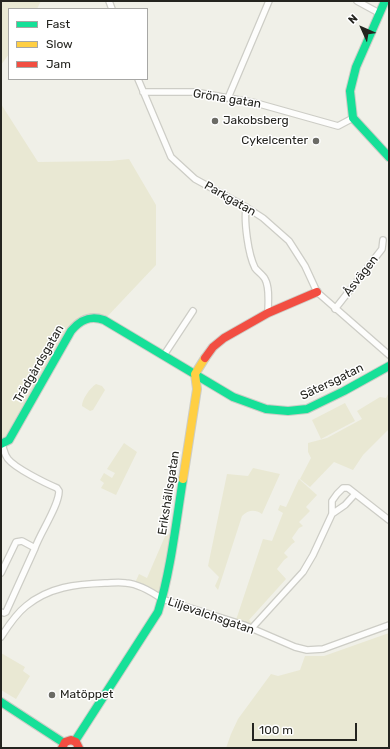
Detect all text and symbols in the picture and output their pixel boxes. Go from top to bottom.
legend [8,8,148,80]
north arrow [342,8,382,48]
text: N [346,12,361,27]
text: Fast [46,17,70,31]
text: Slow [46,37,73,51]
text: Jam [46,57,71,71]
street label: Gröna gatan [192,87,262,111]
place label: Jakobsberg [223,114,289,128]
marker: Jakobsberg [210,116,220,126]
place label: Cykelcenter [241,134,308,148]
marker: Cykelcenter [311,136,321,146]
street label: Parkgatan [202,179,258,219]
street label: Åsvägen [341,253,381,299]
street label: Trädgårdsgatan [11,322,67,406]
street label: Sätersgatan [298,361,366,403]
street label: Erikshällsgatan [155,450,183,536]
street label: Liljevalchsgatan [166,594,256,638]
place label: Matöppet [60,688,113,702]
marker: Matöppet [47,690,57,700]
scale bar [254,715,359,741]
text: 100 m [259,723,293,737]

